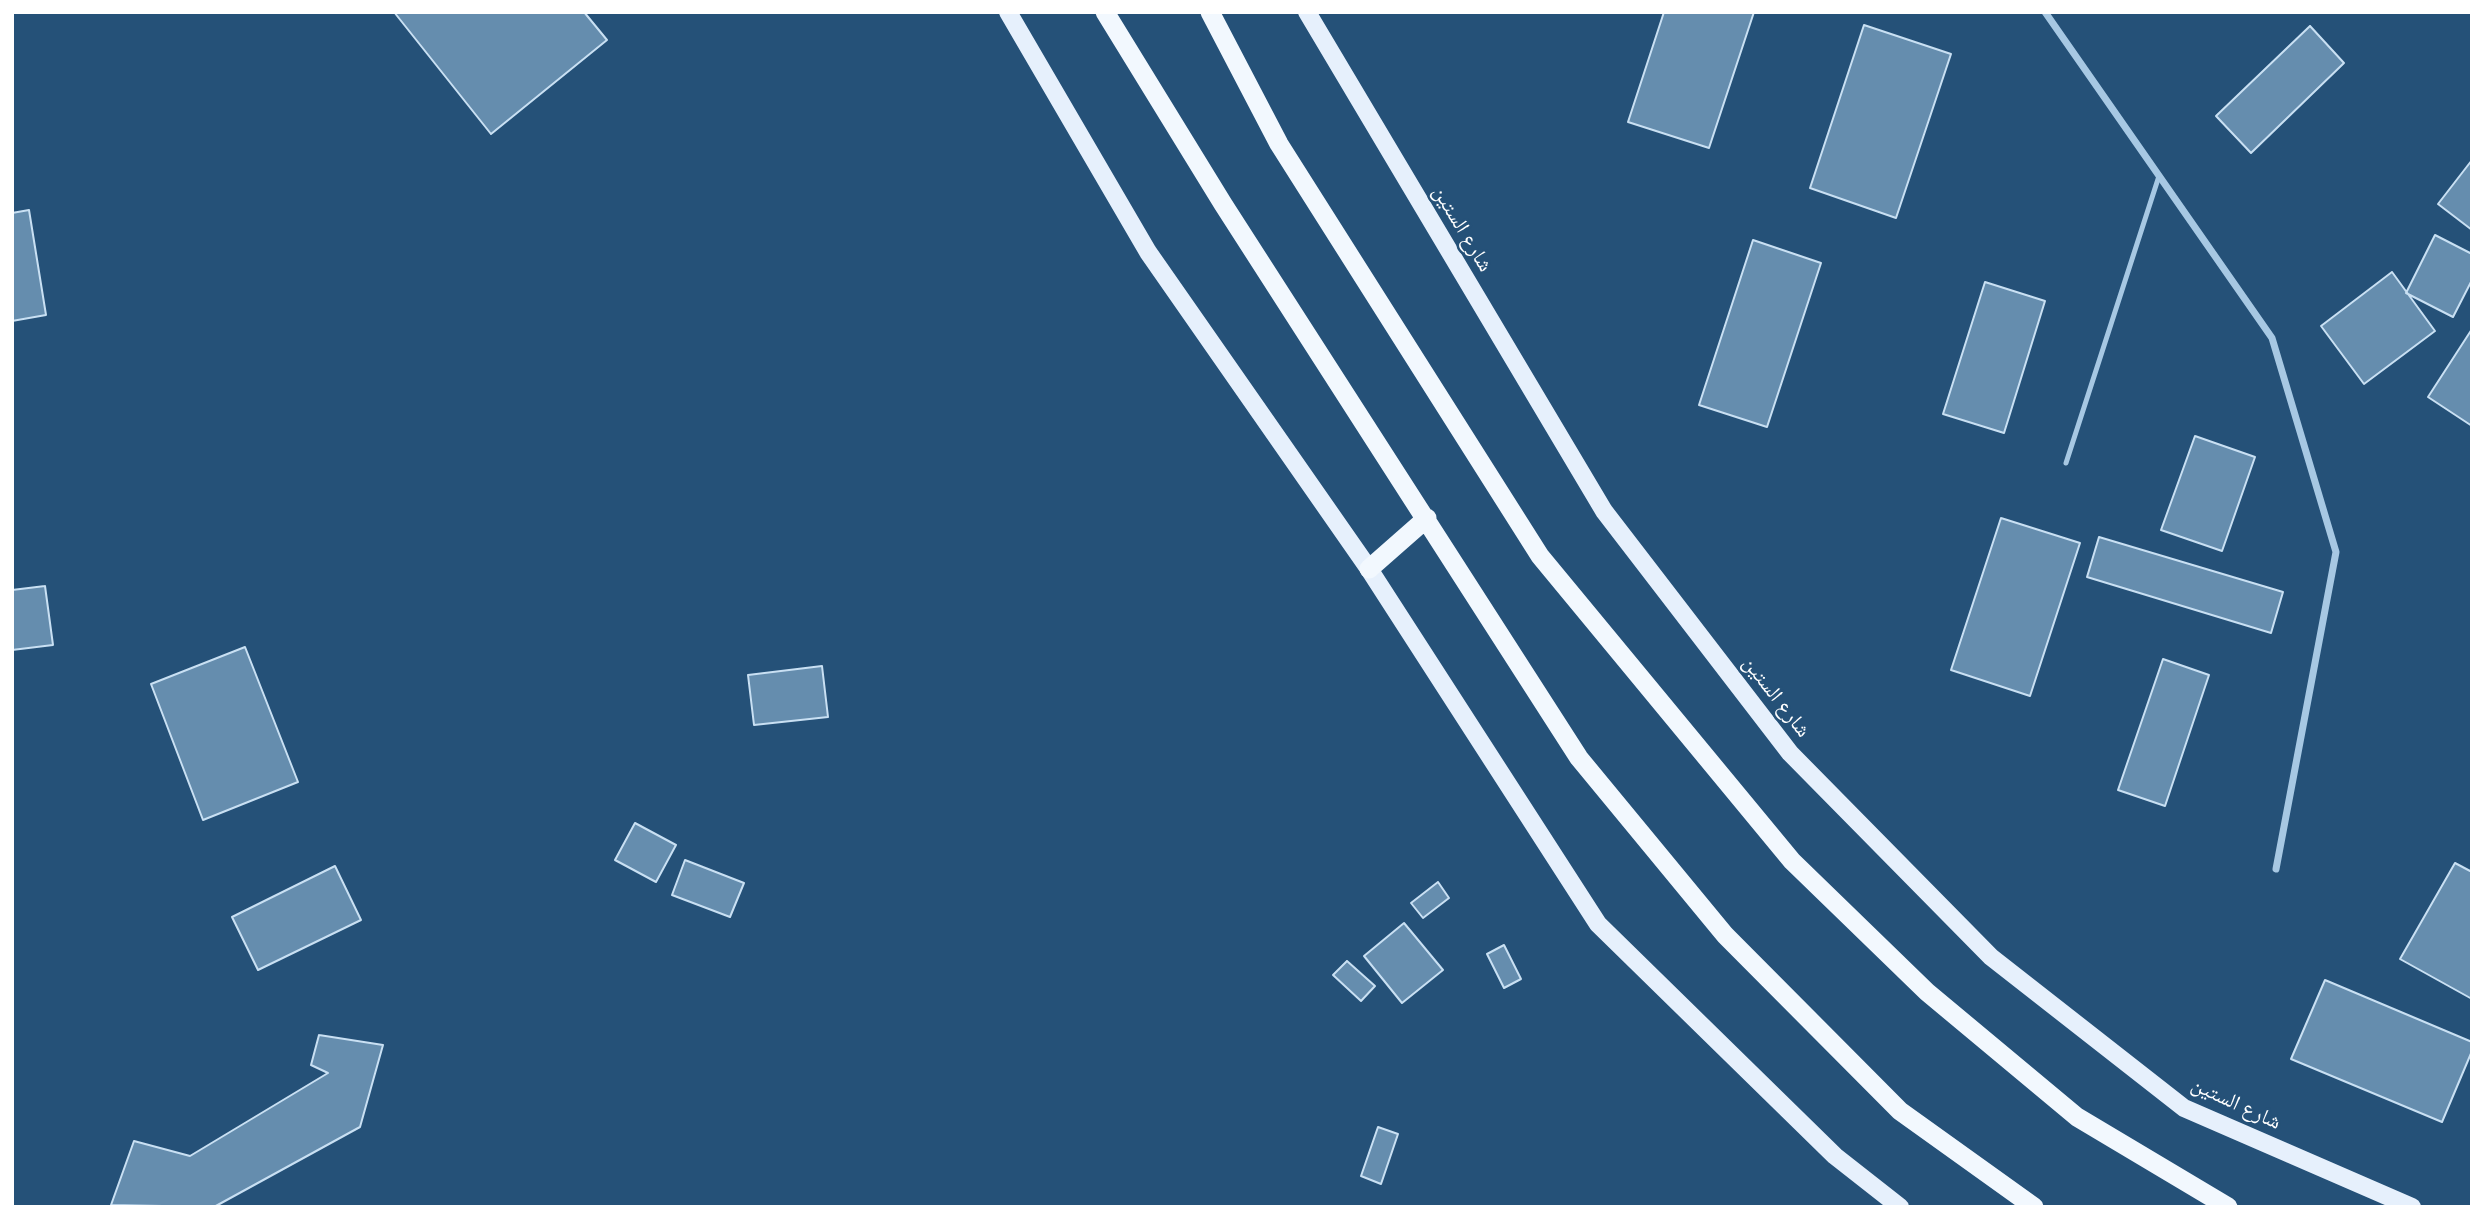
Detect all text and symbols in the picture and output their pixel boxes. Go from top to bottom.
street label: شارع الستين [1426,181,1498,277]
street label: شارع الستين [1736,651,1816,743]
street label: شارع الستين [2187,1072,2285,1136]

